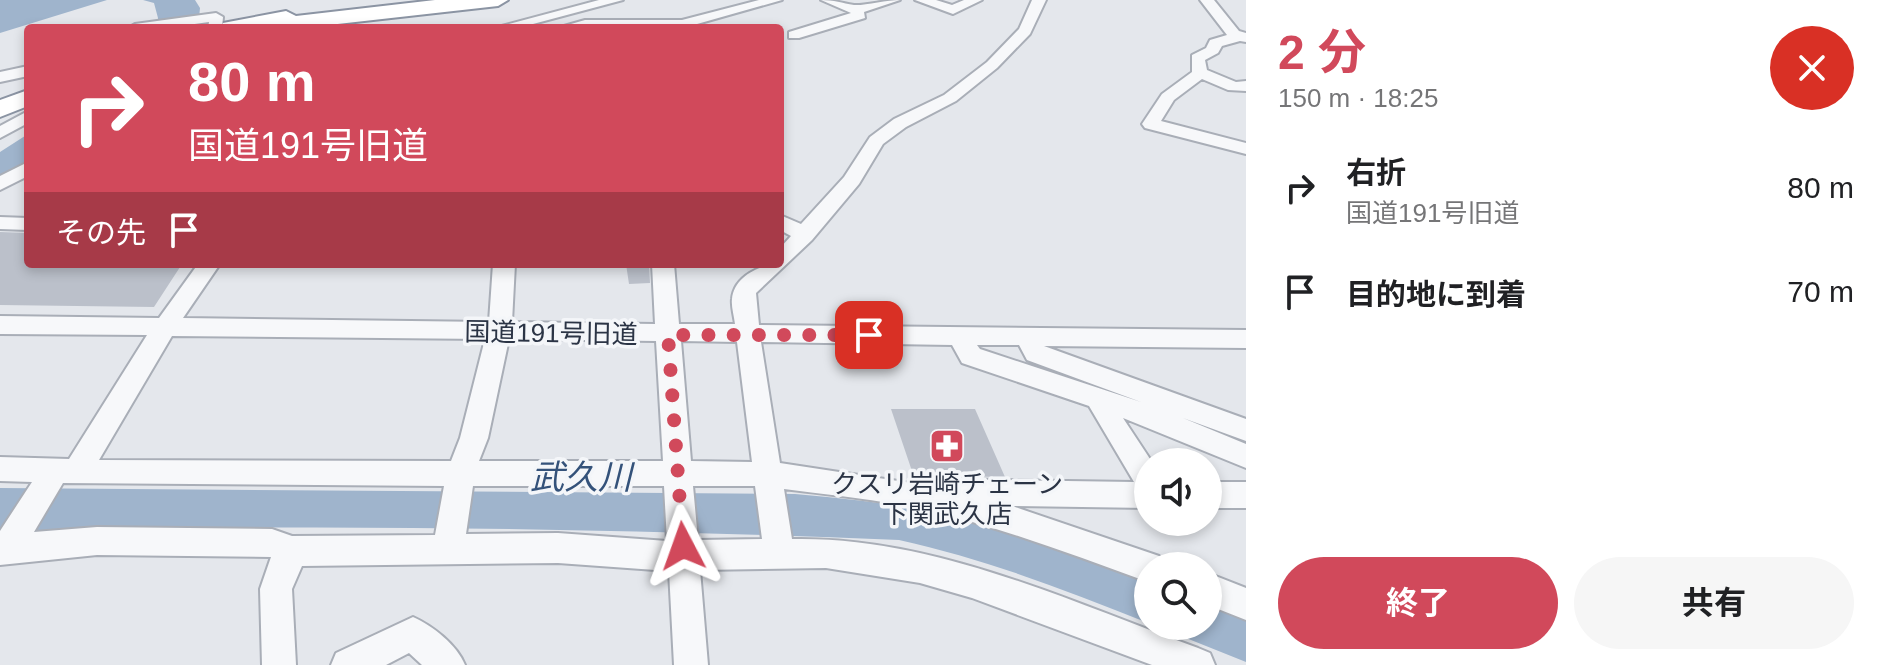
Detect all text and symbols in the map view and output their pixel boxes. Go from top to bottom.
text: 2 分 [1278,26,1366,79]
button: close [1770,26,1854,110]
text: 80 m [188,50,316,113]
icon: right [56,56,160,160]
text: 150 m · 18:25 [1278,83,1438,113]
text: 国道191号旧道 [188,125,428,166]
text: 右折 [1346,156,1406,189]
icon: right [1278,166,1322,210]
text: 80 m [1787,171,1854,204]
text: 国道191号旧道 [1346,198,1519,228]
icon: arrive [162,208,206,252]
text: その先 [56,216,146,249]
icon: arrive [1278,270,1322,314]
text: 70 m [1787,275,1854,308]
text: 目的地に到着 [1346,278,1526,311]
pin [835,301,903,369]
icon: arrive [847,313,891,357]
street label: 国道191号旧道 [464,316,638,350]
pharmacy icon: クスリ岩崎チェーン 下関武久店 [928,427,966,465]
map controls [1134,448,1222,640]
button: sound [1134,448,1222,536]
water label: 武久川 [530,458,635,496]
place label: クスリ岩崎チェーン 下関武久店 [831,469,1063,529]
position arrow [641,504,725,588]
button: search [1134,552,1222,640]
button: 終了 [1278,557,1558,649]
button: 共有 [1574,557,1854,649]

